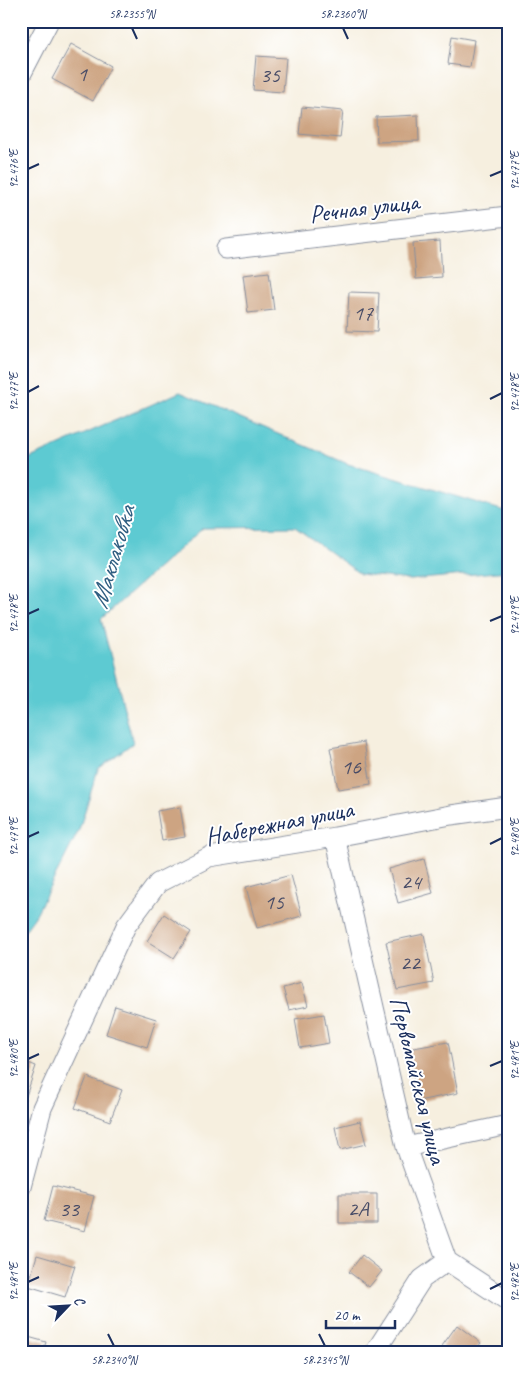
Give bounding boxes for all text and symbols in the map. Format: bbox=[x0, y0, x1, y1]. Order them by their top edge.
text: 58.2355°N bbox=[109, 6, 156, 22]
text: 58.2360°N bbox=[320, 6, 367, 22]
house number: 1 bbox=[77, 60, 88, 88]
house number: 35 bbox=[260, 61, 281, 89]
text: 92.476°E bbox=[6, 148, 22, 189]
text: 92.477°E bbox=[507, 150, 523, 191]
street label: Речная улица bbox=[308, 185, 423, 231]
house number: 17 bbox=[353, 299, 374, 327]
text: 92.477°E bbox=[6, 371, 22, 412]
text: 92.478°E bbox=[507, 372, 523, 413]
water label: Маклаковка bbox=[82, 499, 144, 612]
text: 92.478°E bbox=[6, 593, 22, 634]
text: 92.479°E bbox=[507, 595, 523, 636]
house number: 16 bbox=[341, 753, 362, 781]
street label: Набережная улица bbox=[203, 793, 358, 853]
text: 92.479°E bbox=[6, 816, 22, 857]
text: 92.480°E bbox=[507, 817, 523, 858]
house number: 24 bbox=[401, 868, 423, 896]
house number: 15 bbox=[264, 888, 285, 916]
house number: 22 bbox=[400, 949, 422, 977]
street label: Первомайская улица bbox=[382, 993, 455, 1169]
text: 92.480°E bbox=[6, 1038, 22, 1079]
text: 92.481°E bbox=[507, 1040, 523, 1081]
house number: 33 bbox=[59, 1195, 81, 1223]
house number: 2А bbox=[348, 1195, 369, 1223]
text: 92.481°E bbox=[6, 1261, 22, 1302]
text: 92.482°E bbox=[507, 1262, 523, 1303]
north arrow bbox=[42, 1280, 92, 1330]
text: С bbox=[70, 1294, 89, 1309]
scale bar bbox=[326, 1298, 395, 1330]
text: 20 m bbox=[334, 1306, 361, 1325]
text: 58.2340°N bbox=[91, 1352, 138, 1368]
text: 58.2345°N bbox=[302, 1352, 349, 1368]

